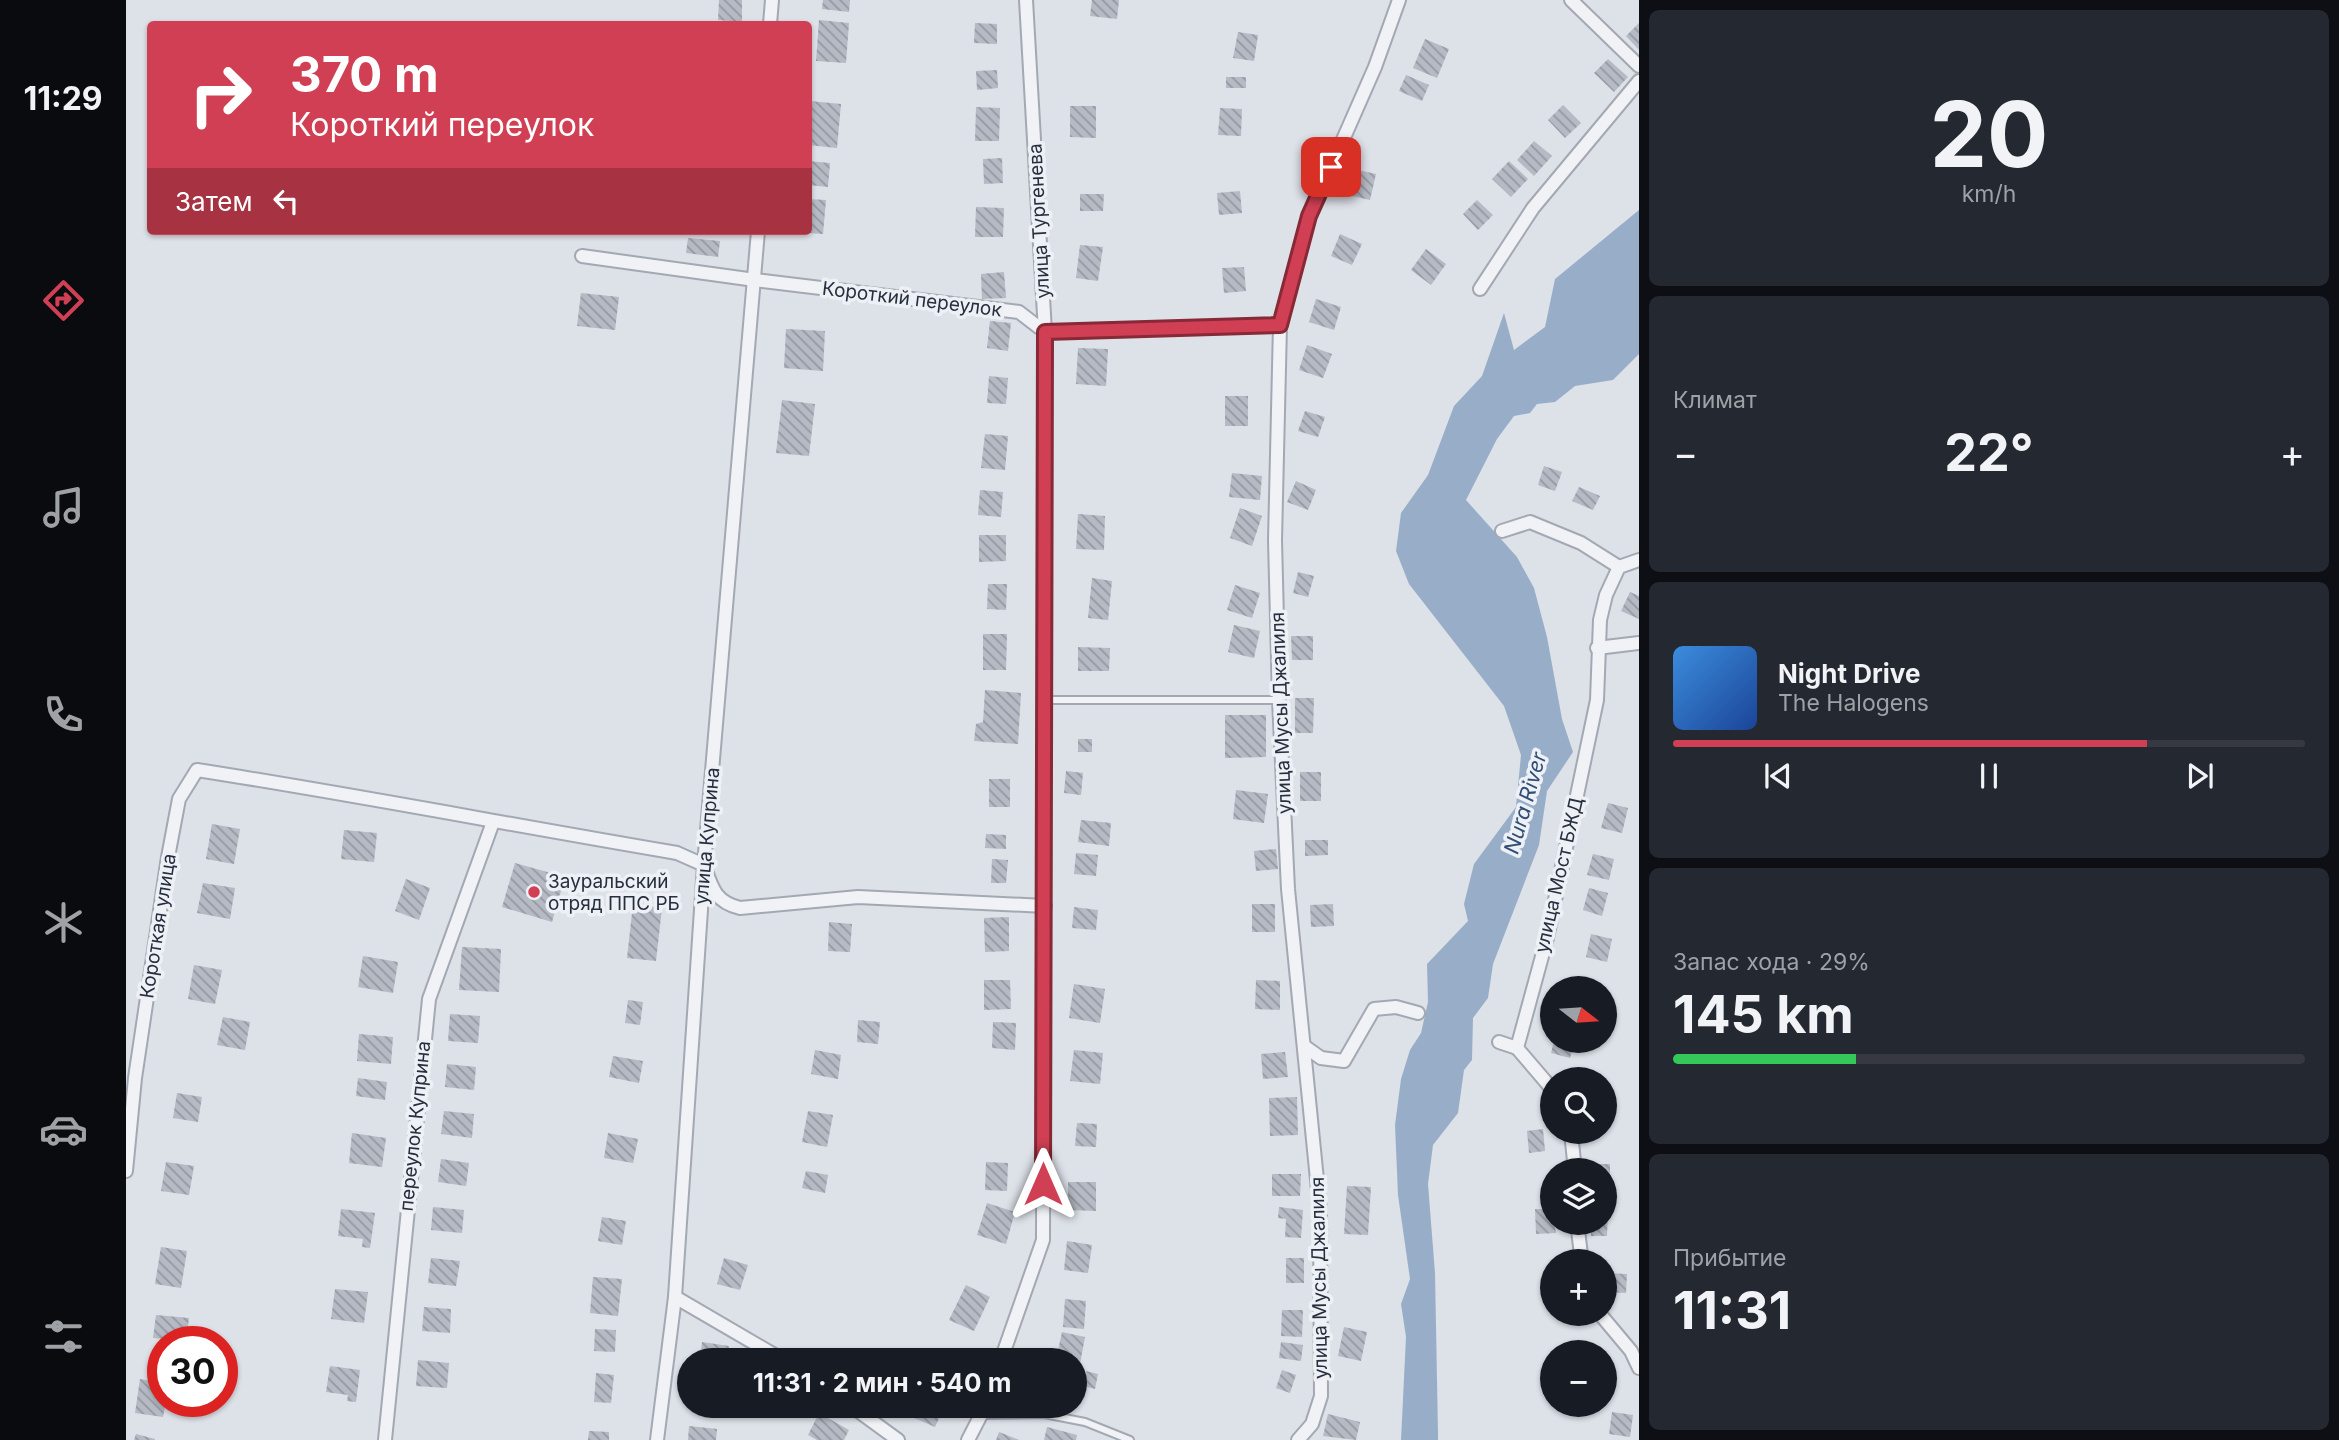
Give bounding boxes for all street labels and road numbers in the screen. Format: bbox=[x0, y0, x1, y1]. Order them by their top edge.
street label: улица Тургенева bbox=[1023, 143, 1055, 299]
street label: Короткий переулок bbox=[821, 277, 1004, 322]
street label: улица Мусы Джалиля bbox=[1266, 611, 1296, 815]
street label: улица Куприна bbox=[690, 766, 724, 906]
street label: улица Мост БЖД bbox=[1530, 795, 1588, 955]
street label: Короткая улица bbox=[135, 852, 181, 1000]
street label: переулок Куприна bbox=[395, 1040, 435, 1212]
street label: улица Мусы Джалиля bbox=[1306, 1177, 1332, 1379]

